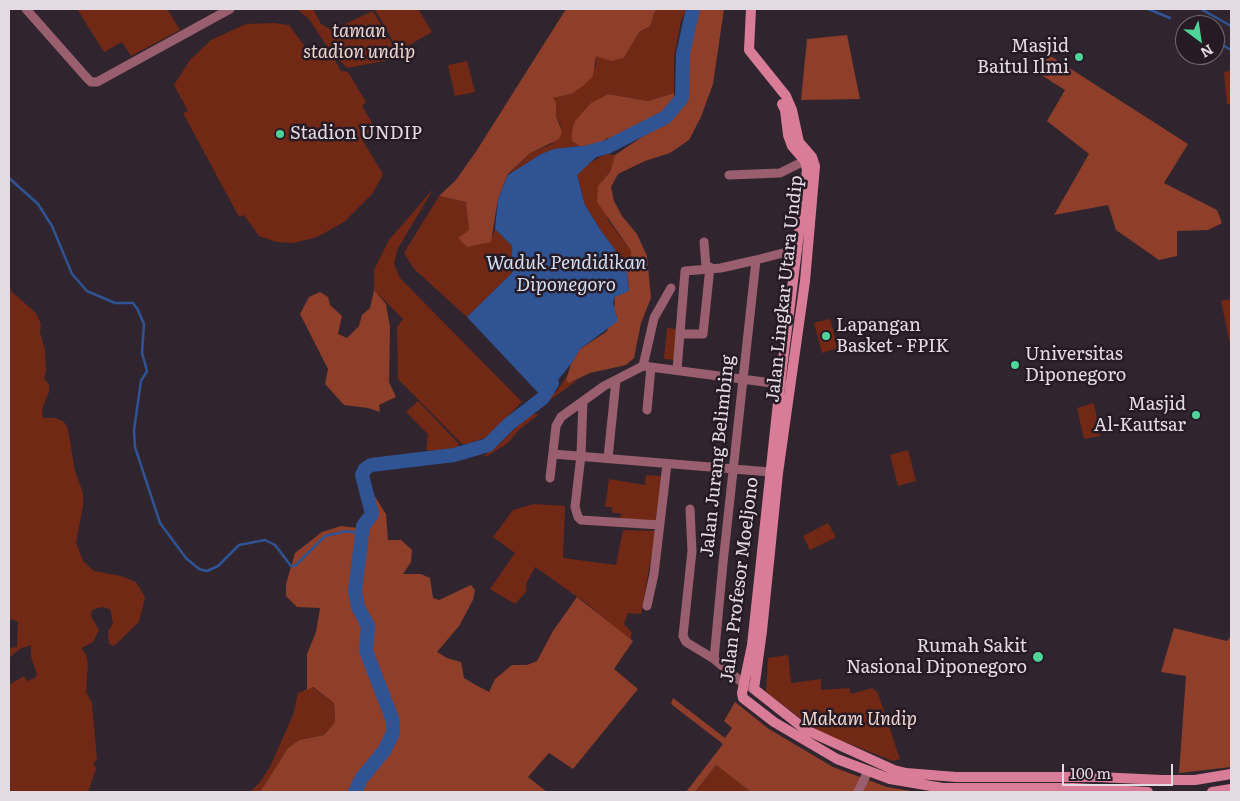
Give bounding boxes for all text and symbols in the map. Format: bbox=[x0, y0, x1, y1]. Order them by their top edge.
north arrow bbox=[1175, 15, 1225, 65]
park label: taman stadion undip bbox=[303, 21, 415, 64]
place label: Masjid Baitul Ilmi bbox=[977, 36, 1069, 78]
text: N bbox=[1197, 40, 1217, 64]
marker: Masjid Baitul Ilmi bbox=[1073, 51, 1085, 63]
place label: Stadion UNDIP bbox=[290, 123, 422, 145]
marker: Stadion UNDIP bbox=[274, 128, 286, 140]
street label: Jalan Lingkar Utara Undip bbox=[762, 174, 808, 404]
water label: Waduk Pendidikan Diponegoro bbox=[486, 252, 646, 296]
place label: Lapangan Basket - FPIK bbox=[836, 315, 949, 358]
marker: Lapangan Basket - FPIK bbox=[820, 330, 832, 342]
place label: Universitas Diponegoro bbox=[1025, 344, 1126, 386]
street label: Jalan Jurang Belimbing bbox=[697, 354, 739, 558]
marker: Universitas Diponegoro bbox=[1009, 359, 1021, 371]
place label: Masjid Al-Kautsar bbox=[1094, 394, 1186, 436]
marker: Masjid Al-Kautsar bbox=[1190, 409, 1202, 421]
street label: Jalan Profesor Moeljono bbox=[717, 476, 763, 684]
place label: Rumah Sakit Nasional Diponegoro bbox=[846, 636, 1027, 679]
marker: Rumah Sakit Nasional Diponegoro bbox=[1031, 650, 1045, 664]
park label: Makam Undip bbox=[801, 709, 917, 731]
scale bar bbox=[1065, 754, 1176, 786]
text: 100 m bbox=[1070, 761, 1111, 784]

